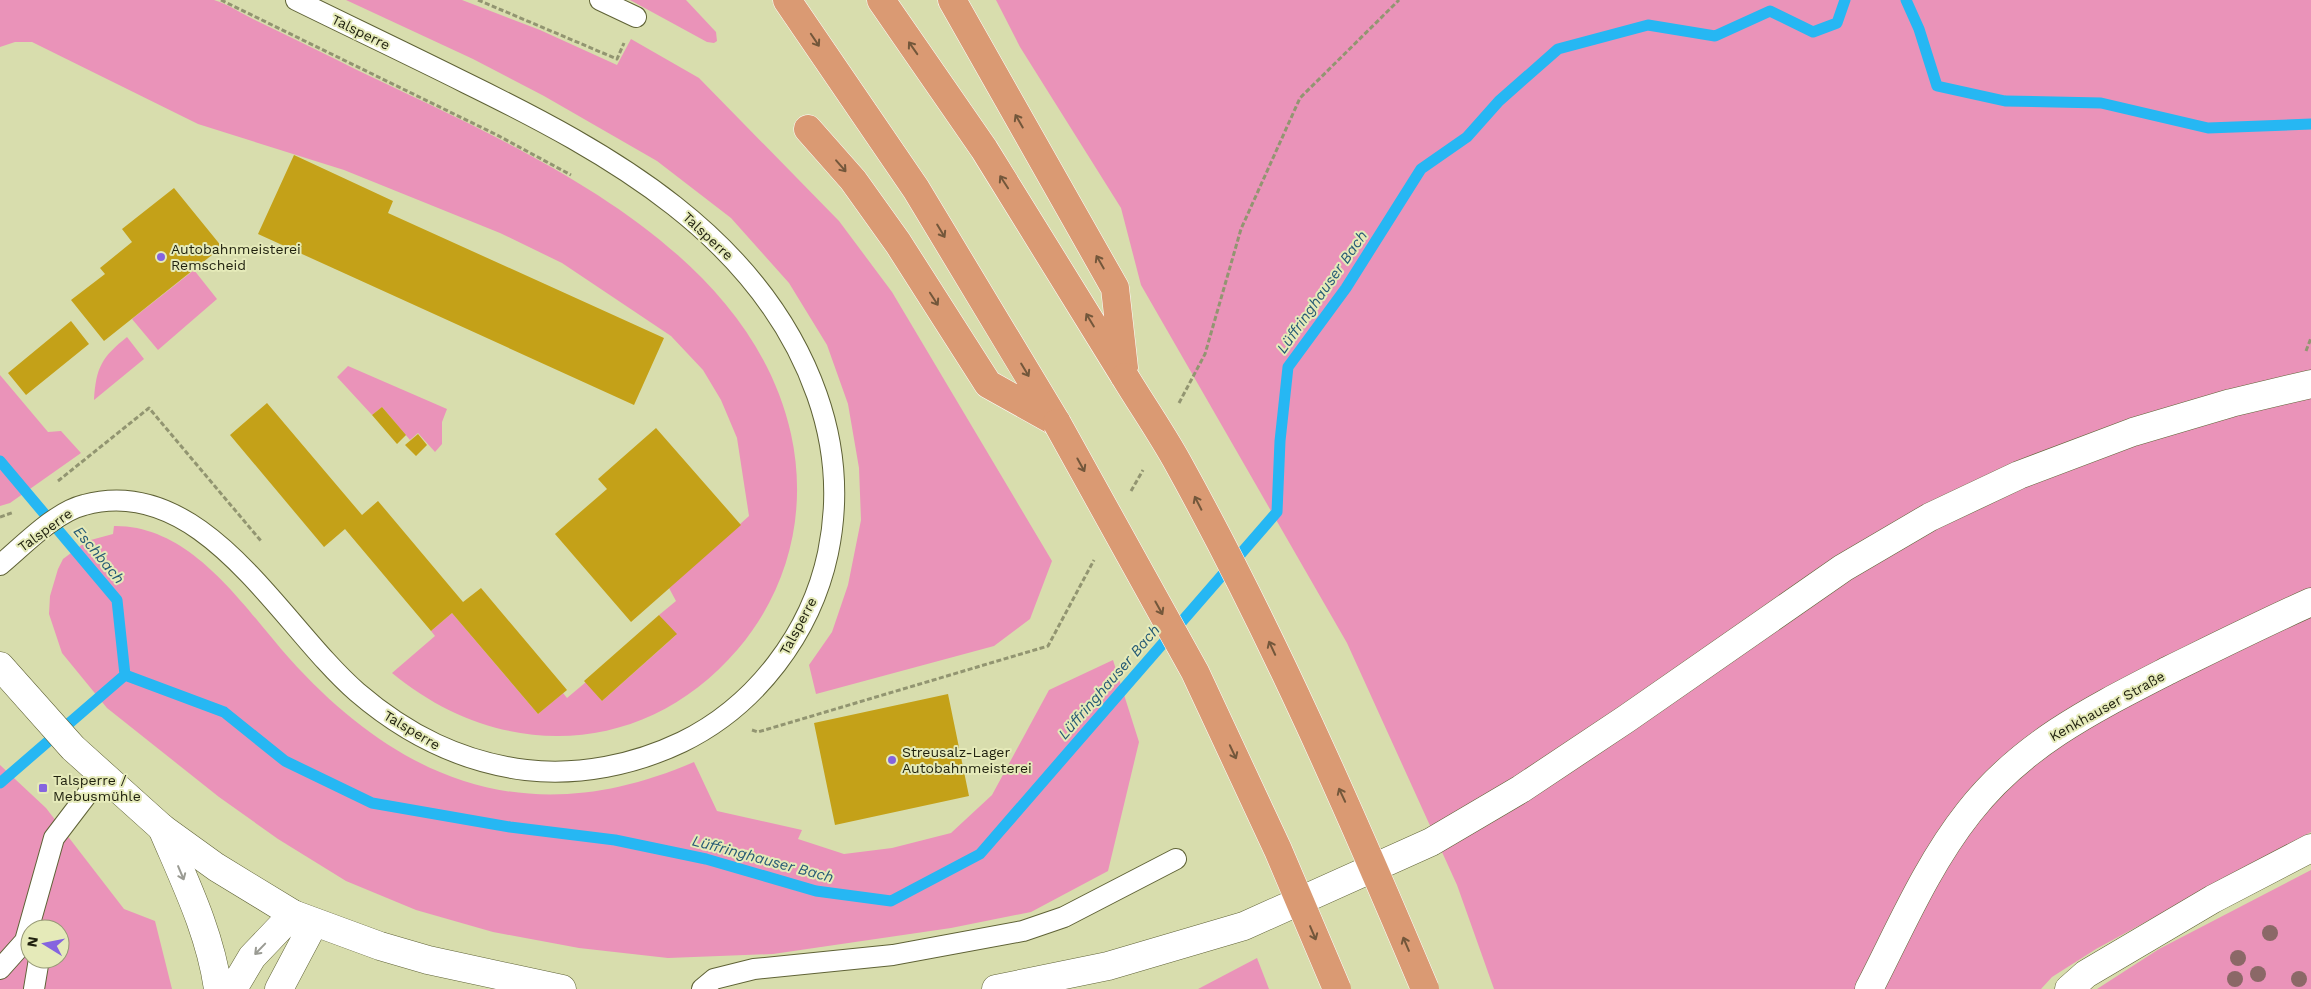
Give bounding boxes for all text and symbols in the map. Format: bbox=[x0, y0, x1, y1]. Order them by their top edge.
street label: Talsperre bbox=[329, 11, 393, 53]
one-way arrow bbox=[810, 33, 820, 47]
one-way arrow bbox=[908, 41, 918, 55]
one-way arrow bbox=[1014, 115, 1024, 129]
one-way arrow bbox=[835, 159, 846, 172]
one-way arrow bbox=[999, 175, 1010, 189]
street label: Talsperre bbox=[680, 209, 736, 263]
one-way arrow bbox=[937, 223, 947, 237]
water label: Lüffringhauser Bach bbox=[1273, 227, 1371, 357]
place label: Autobahnmeisterei Remscheid bbox=[171, 241, 301, 273]
marker: Autobahnmeisterei Remscheid bbox=[155, 251, 167, 263]
one-way arrow bbox=[1095, 256, 1105, 270]
one-way arrow bbox=[929, 292, 939, 306]
one-way arrow bbox=[1085, 313, 1095, 327]
one-way arrow bbox=[1021, 362, 1031, 376]
one-way arrow bbox=[1076, 458, 1086, 473]
one-way arrow bbox=[1193, 496, 1203, 511]
street label: Talsperre bbox=[15, 505, 75, 555]
water label: Eschbach bbox=[70, 523, 128, 587]
street label: Talsperre bbox=[776, 595, 820, 657]
one-way arrow bbox=[1155, 600, 1165, 614]
water label: Lüffringhauser Bach bbox=[1054, 621, 1164, 743]
one-way arrow bbox=[1267, 641, 1277, 656]
street label: Kenkhauser Straße bbox=[2047, 668, 2167, 744]
street label: Talsperre bbox=[381, 707, 443, 753]
place label: Streusalz-Lager Autobahnmeisterei bbox=[902, 744, 1032, 776]
one-way arrow bbox=[1228, 745, 1238, 760]
marker: Streusalz-Lager Autobahnmeisterei bbox=[886, 754, 898, 766]
place label: Talsperre / Mebusmühle bbox=[53, 772, 141, 804]
marker: Talsperre / Mebusmühle bbox=[37, 782, 49, 794]
one-way arrow bbox=[1337, 788, 1346, 803]
water label: Lüffringhauser Bach bbox=[690, 831, 836, 887]
one-way arrow bbox=[177, 865, 187, 880]
north arrow bbox=[20, 919, 70, 969]
one-way arrow bbox=[1309, 925, 1319, 940]
text: N bbox=[23, 935, 41, 948]
one-way arrow bbox=[1401, 937, 1411, 952]
one-way arrow bbox=[254, 943, 266, 956]

